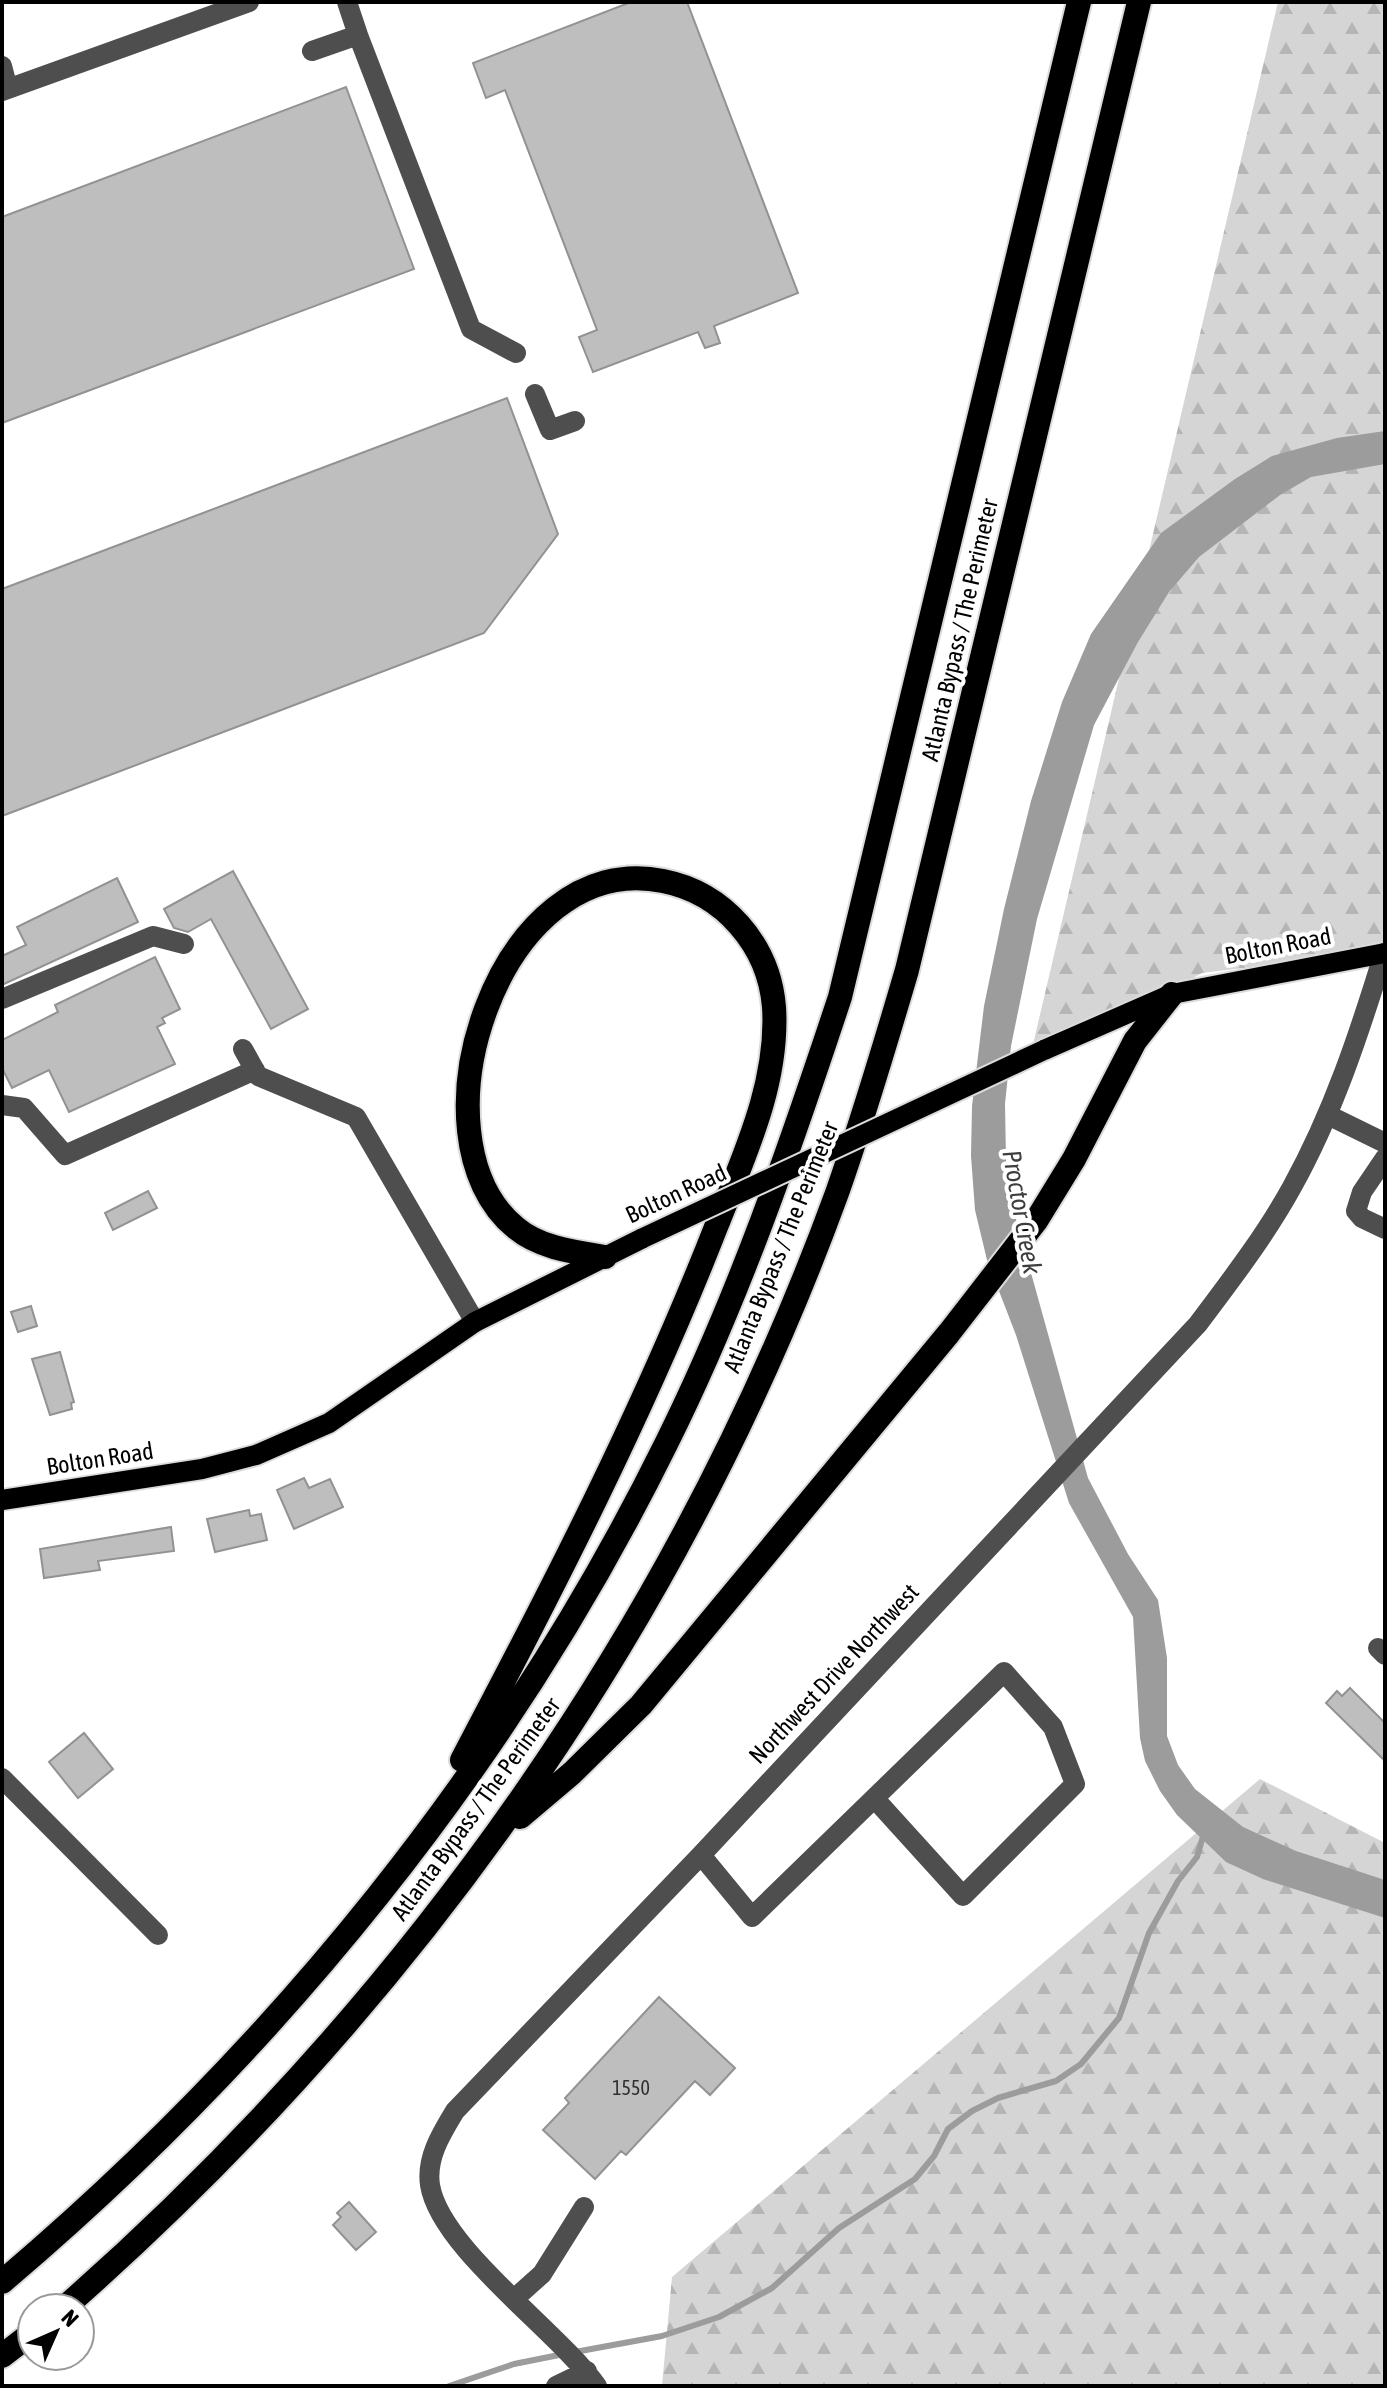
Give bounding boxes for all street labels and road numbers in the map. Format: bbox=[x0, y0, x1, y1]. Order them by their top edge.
street label: Atlanta Bypass / The Perimeter bbox=[916, 495, 1003, 764]
street label: Bolton Road bbox=[1222, 922, 1333, 969]
street label: Atlanta Bypass / The Perimeter bbox=[718, 1117, 844, 1376]
street label: Bolton Road bbox=[621, 1159, 730, 1229]
street label: Bolton Road bbox=[45, 1437, 155, 1480]
street label: Northwest Drive Northwest bbox=[743, 1578, 924, 1769]
street label: Atlanta Bypass / The Perimeter bbox=[386, 1691, 566, 1925]

